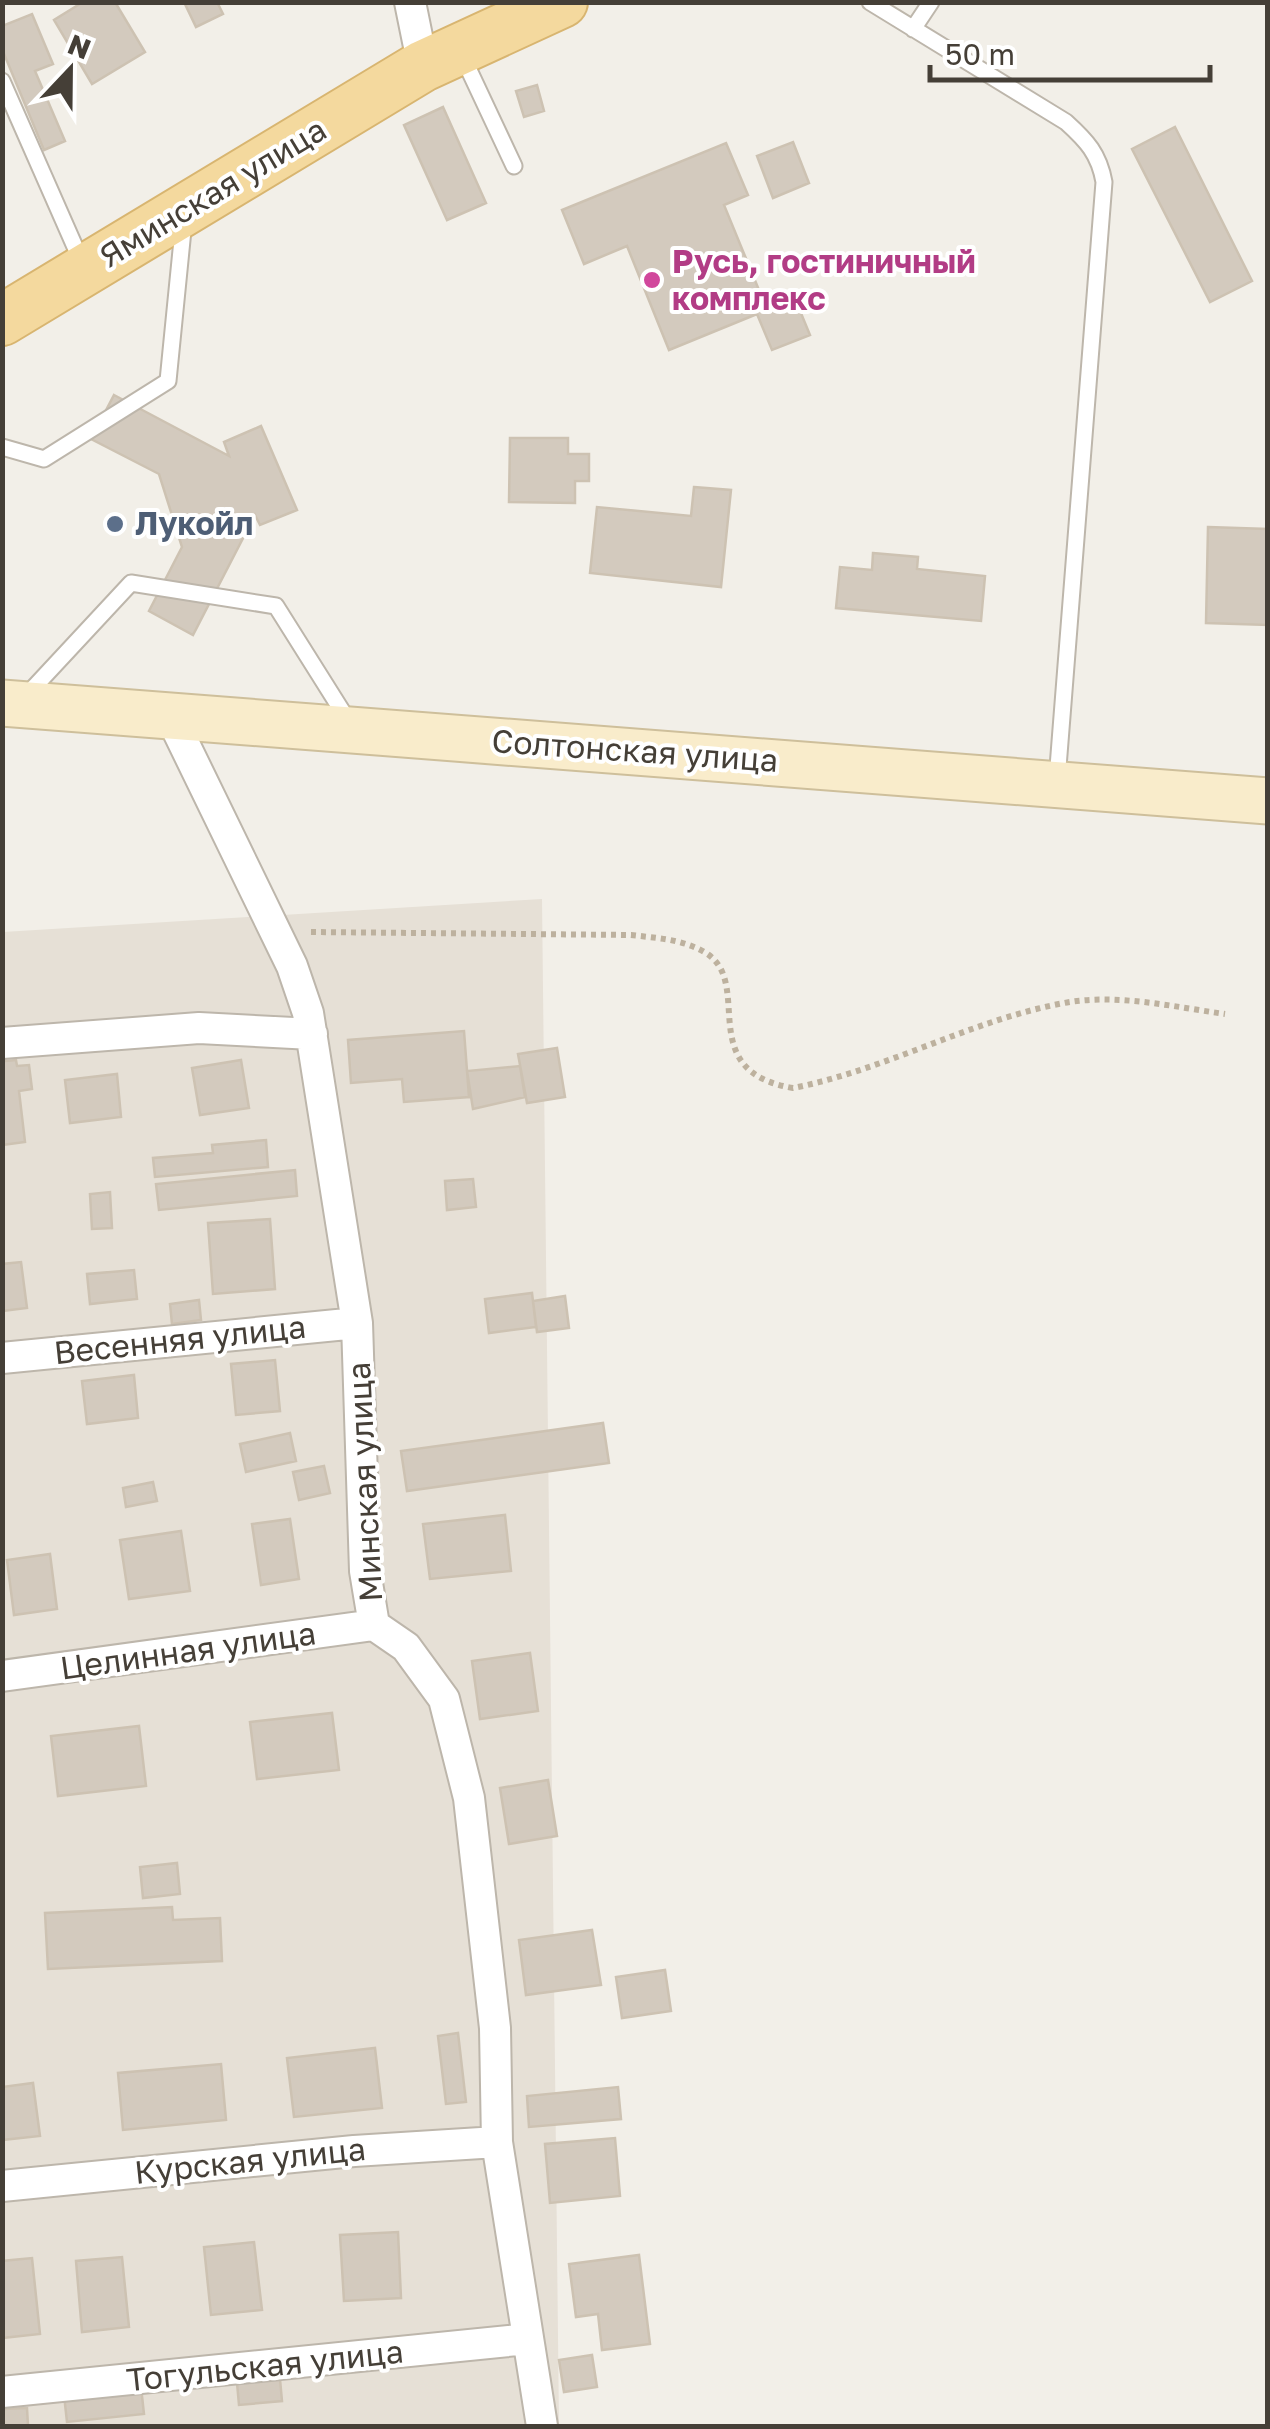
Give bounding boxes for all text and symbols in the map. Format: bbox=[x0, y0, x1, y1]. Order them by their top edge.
north arrow bbox=[20, 20, 120, 120]
scale bar bbox=[930, 20, 1210, 82]
text: N bbox=[64, 27, 96, 66]
text: 50 m bbox=[945, 36, 1015, 72]
street label: Яминская улица bbox=[92, 110, 333, 275]
place label: Русь, гостиничный комплекс bbox=[672, 242, 976, 317]
marker: Русь, гостиничный комплекс bbox=[641, 269, 663, 291]
place label: Лукойл bbox=[135, 504, 253, 542]
marker: Лукойл bbox=[104, 513, 126, 535]
street label: Солтонская улица bbox=[491, 721, 780, 779]
street label: Весенняя улица bbox=[52, 1307, 308, 1371]
street label: Минская улица bbox=[339, 1361, 389, 1603]
street label: Целинная улица bbox=[58, 1613, 318, 1687]
street label: Курская улица bbox=[132, 2129, 367, 2191]
street label: Тогульская улица bbox=[125, 2332, 405, 2398]

